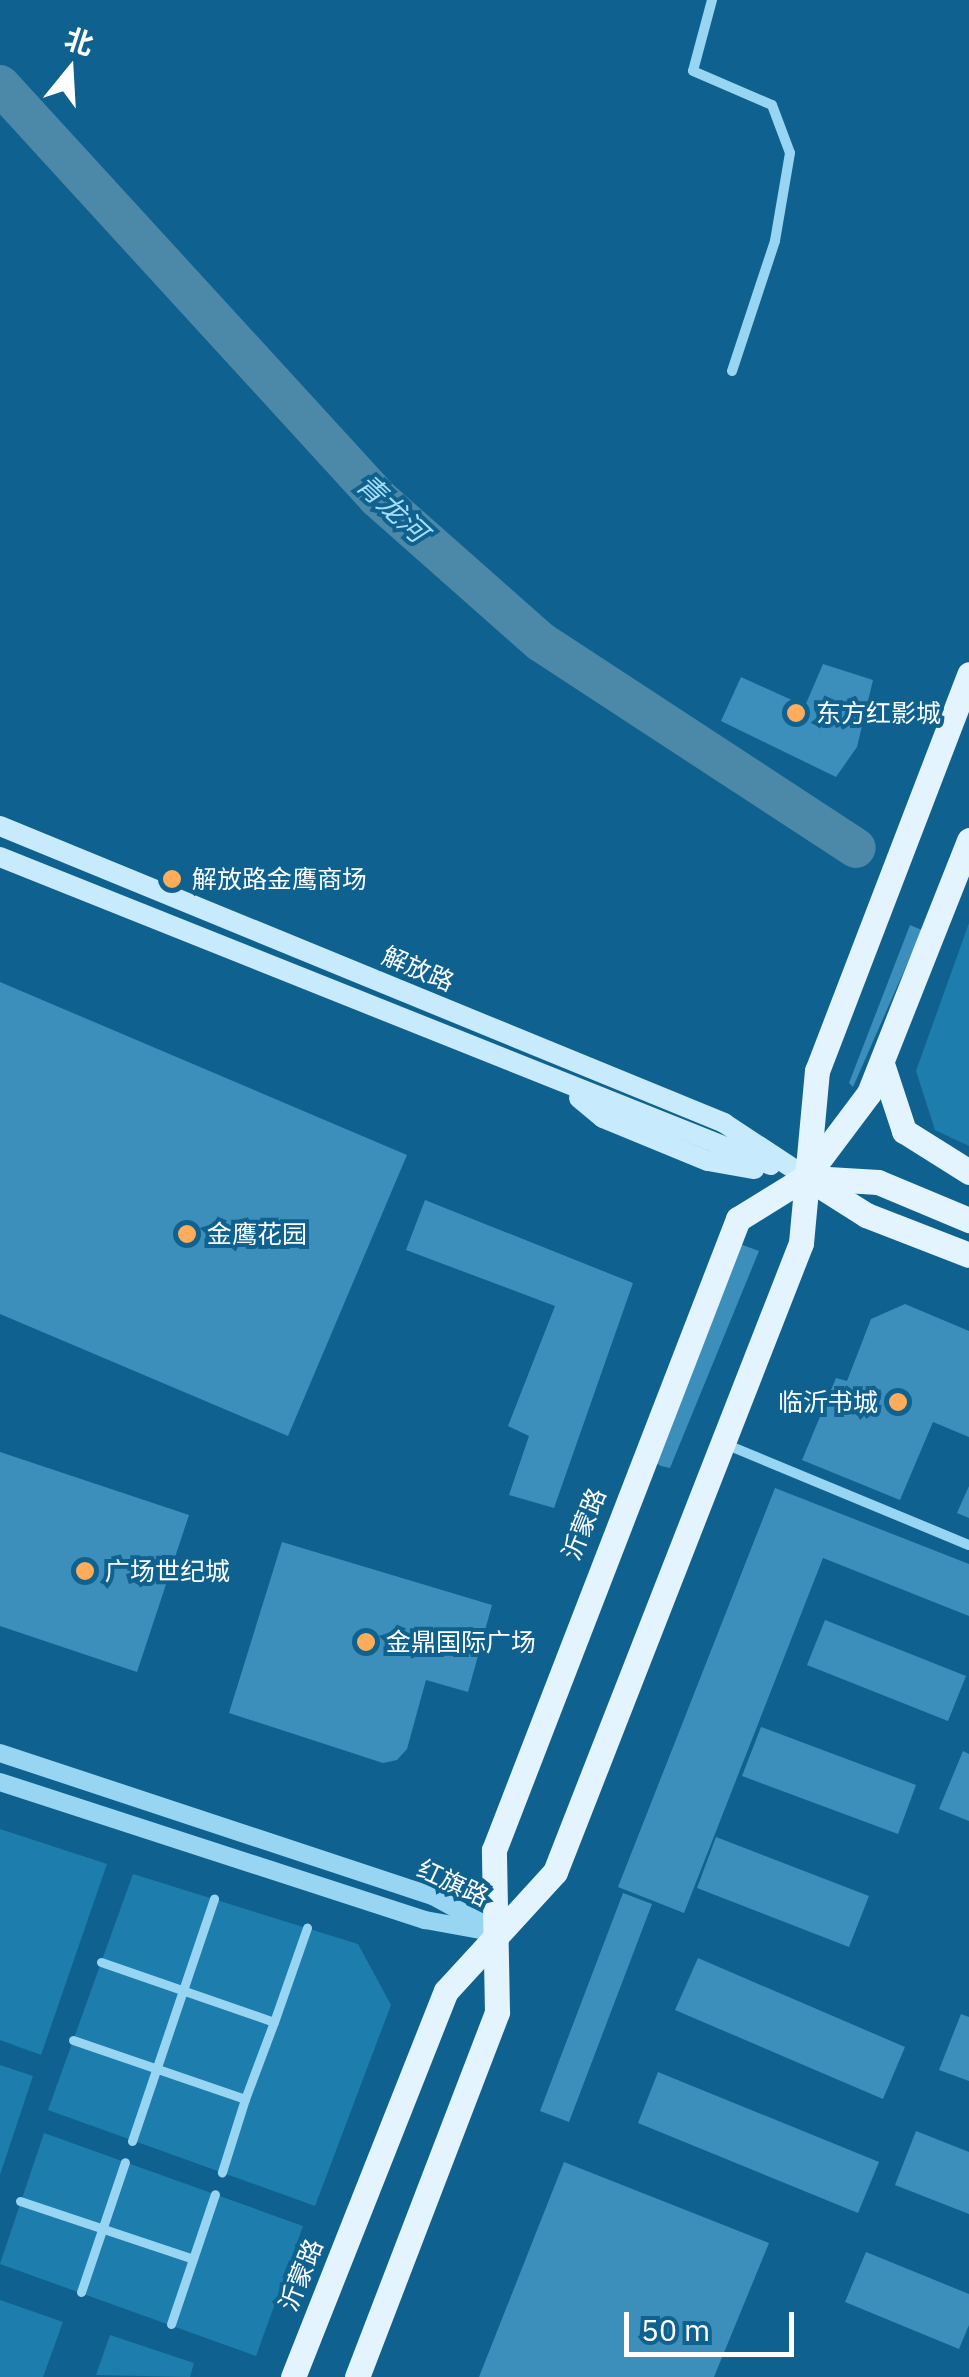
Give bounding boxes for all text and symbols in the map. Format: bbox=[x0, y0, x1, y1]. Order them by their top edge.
text: 北 bbox=[60, 19, 98, 63]
north arrow bbox=[20, 20, 120, 120]
water label: 青龙河 bbox=[350, 467, 434, 549]
place label: 东方红影城 bbox=[816, 698, 941, 728]
marker: 东方红影城 bbox=[785, 702, 807, 724]
place label: 解放路金鹰商场 bbox=[192, 864, 367, 894]
marker: 解放路金鹰商场 bbox=[161, 868, 183, 890]
street label: 解放路 bbox=[378, 941, 458, 997]
place label: 金鹰花园 bbox=[207, 1219, 307, 1249]
marker: 金鹰花园 bbox=[176, 1223, 198, 1245]
place label: 临沂书城 bbox=[778, 1387, 878, 1417]
marker: 临沂书城 bbox=[887, 1391, 909, 1413]
street label: 沂蒙路 bbox=[556, 1484, 612, 1564]
place label: 广场世纪城 bbox=[105, 1556, 230, 1586]
marker: 广场世纪城 bbox=[74, 1560, 96, 1582]
place label: 金鼎国际广场 bbox=[386, 1627, 536, 1657]
marker: 金鼎国际广场 bbox=[355, 1631, 377, 1653]
street label: 红旗路 bbox=[413, 1854, 493, 1912]
street label: 沂蒙路 bbox=[273, 2235, 329, 2315]
scale bar bbox=[629, 2292, 799, 2354]
text: 50 m bbox=[641, 2310, 710, 2349]

